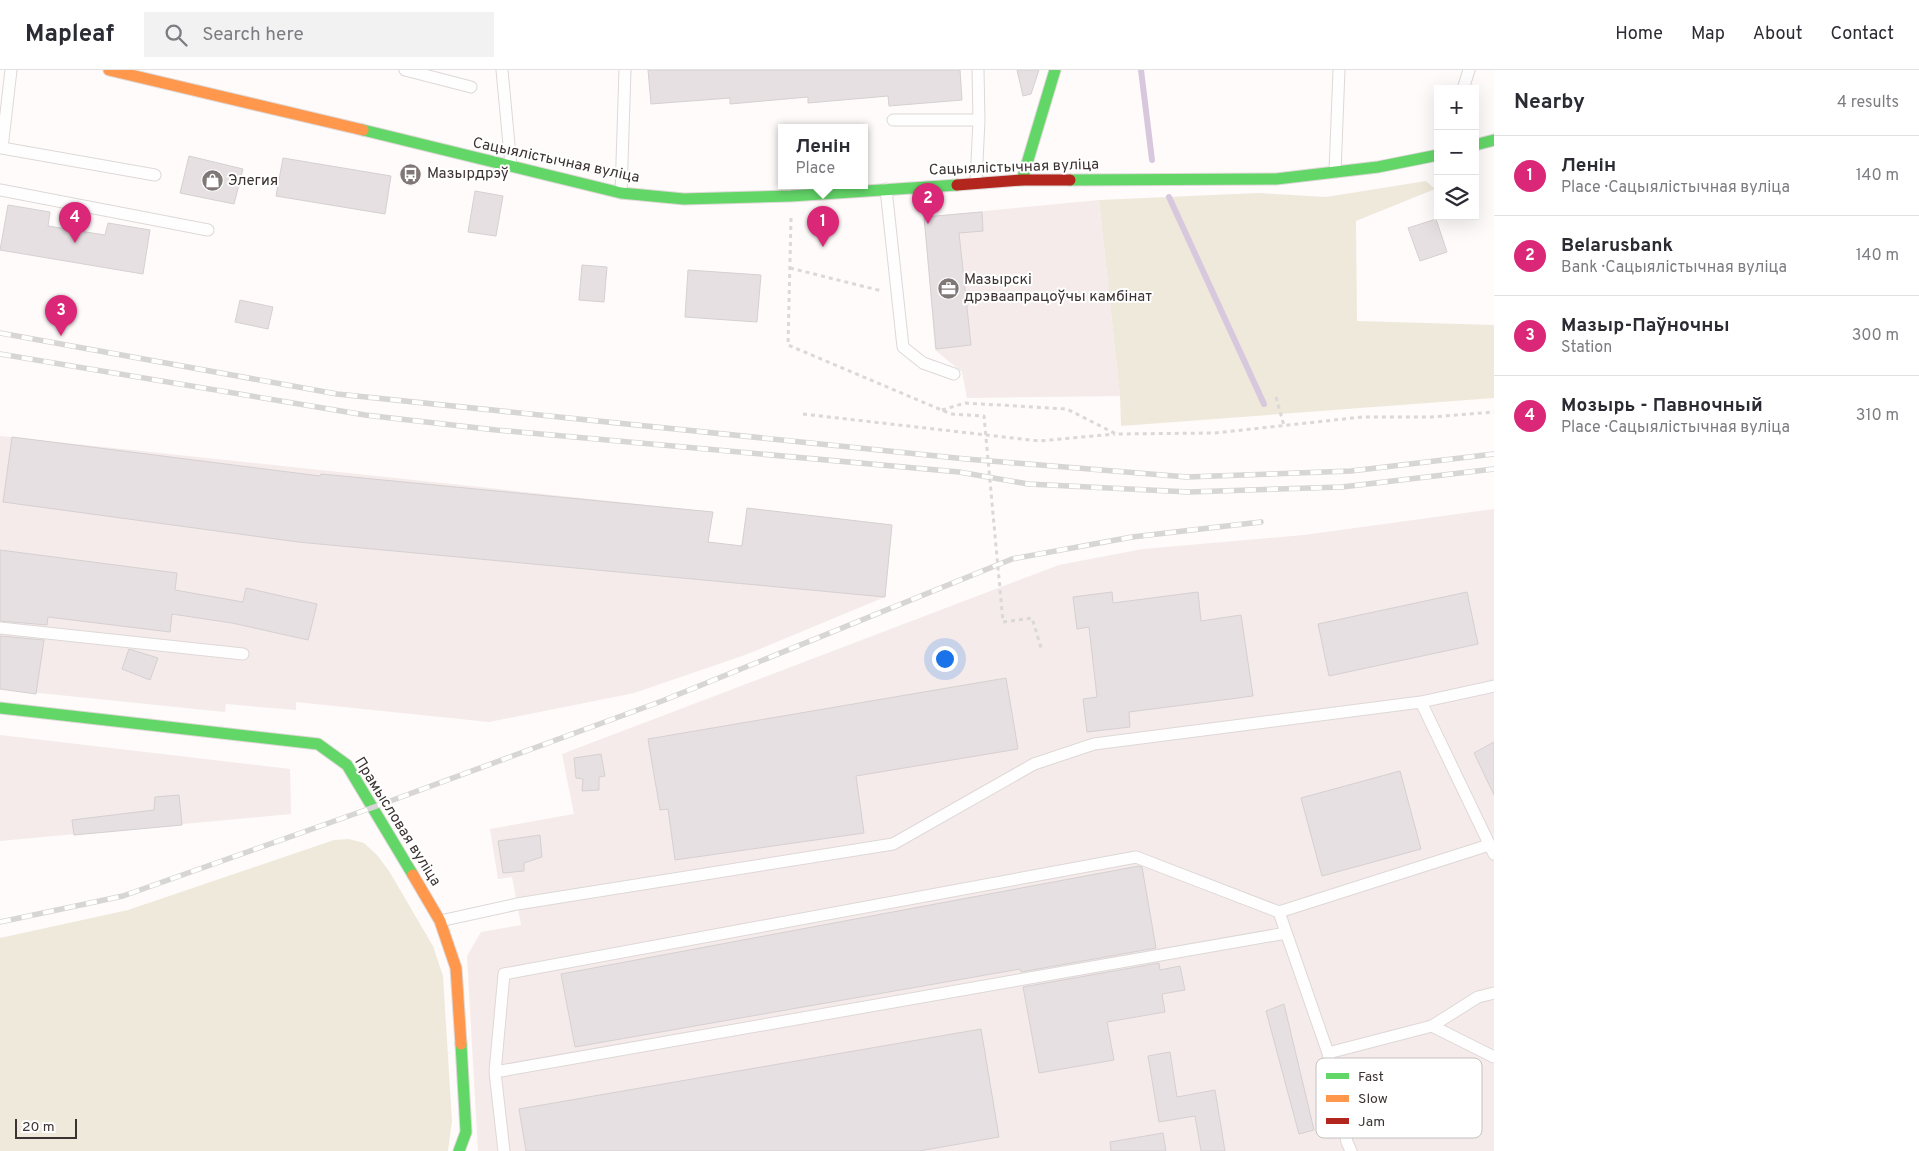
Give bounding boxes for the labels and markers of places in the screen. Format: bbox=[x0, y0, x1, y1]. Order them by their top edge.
bus stop icon: Мазырдрэў bbox=[399, 162, 423, 186]
place label: Мазырдрэў bbox=[427, 165, 509, 184]
shop icon: Элегия bbox=[200, 169, 224, 193]
place label: Элегия bbox=[228, 172, 278, 191]
pin: 2 bbox=[912, 183, 944, 224]
pin: 4 bbox=[59, 202, 91, 243]
pin: 1 bbox=[807, 206, 839, 247]
place label: Мазырскі дрэваапрацоўчы камбінат bbox=[964, 271, 1152, 307]
office icon: Мазырскі дрэваапрацоўчы камбінат bbox=[936, 277, 960, 301]
pin: 3 bbox=[45, 295, 77, 336]

